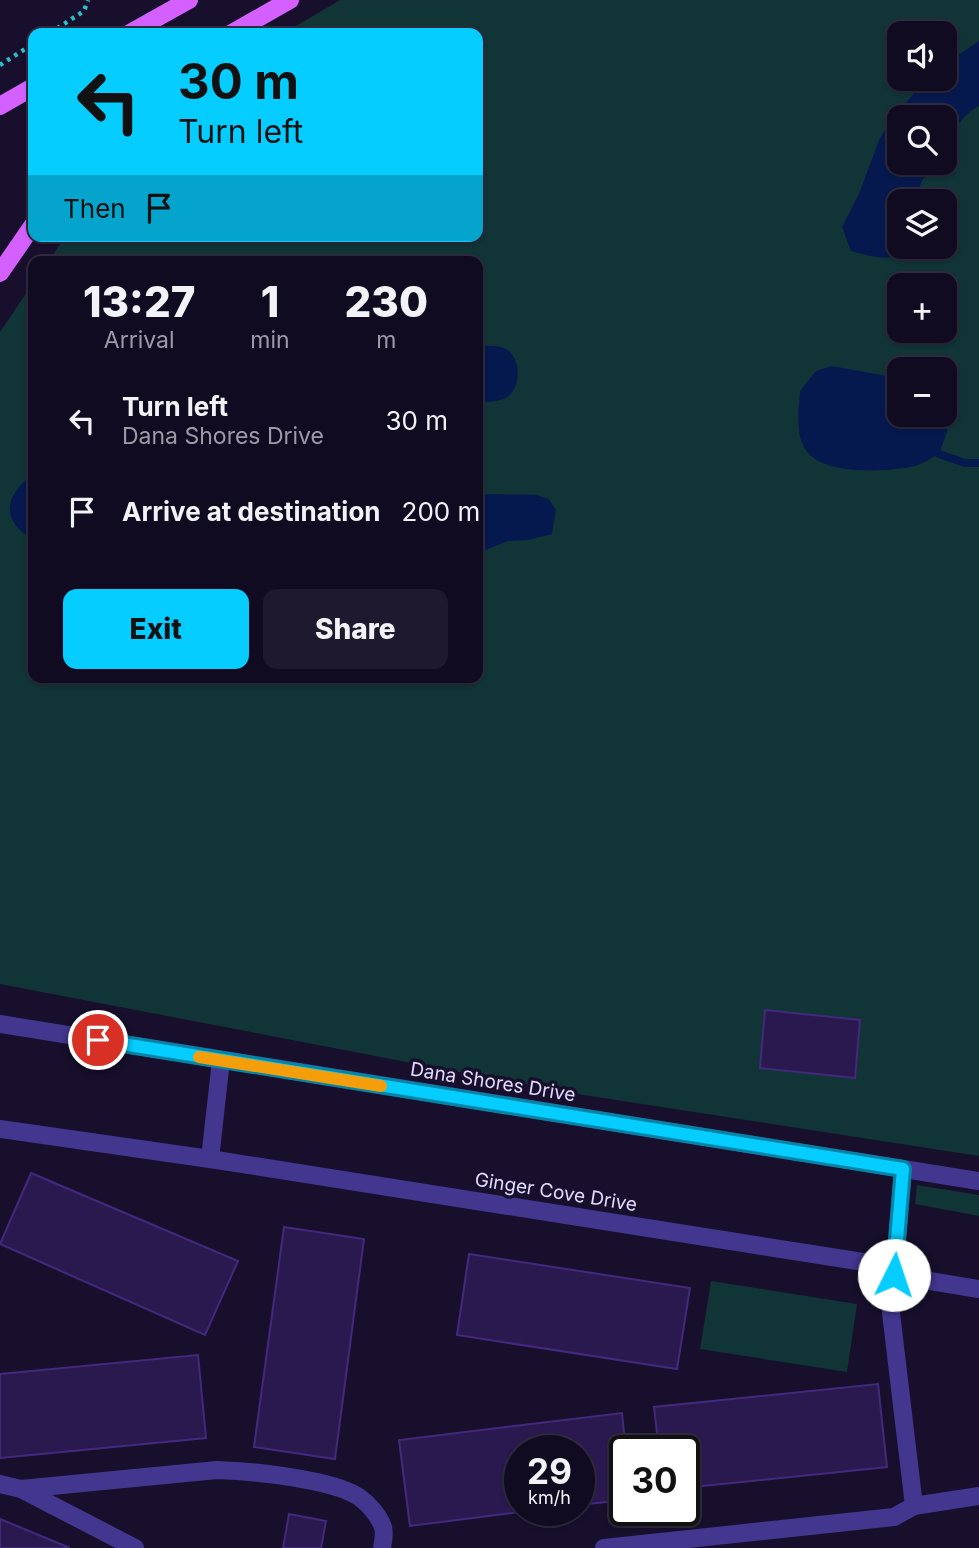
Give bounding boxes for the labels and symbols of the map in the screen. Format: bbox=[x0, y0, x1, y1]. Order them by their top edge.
pin bbox=[68, 1010, 128, 1070]
street label: Dana Shores Drive bbox=[409, 1058, 577, 1106]
street label: Ginger Cove Drive bbox=[473, 1168, 639, 1216]
position arrow bbox=[857, 1238, 931, 1312]
speed limit sign: 30 bbox=[609, 1435, 700, 1526]

